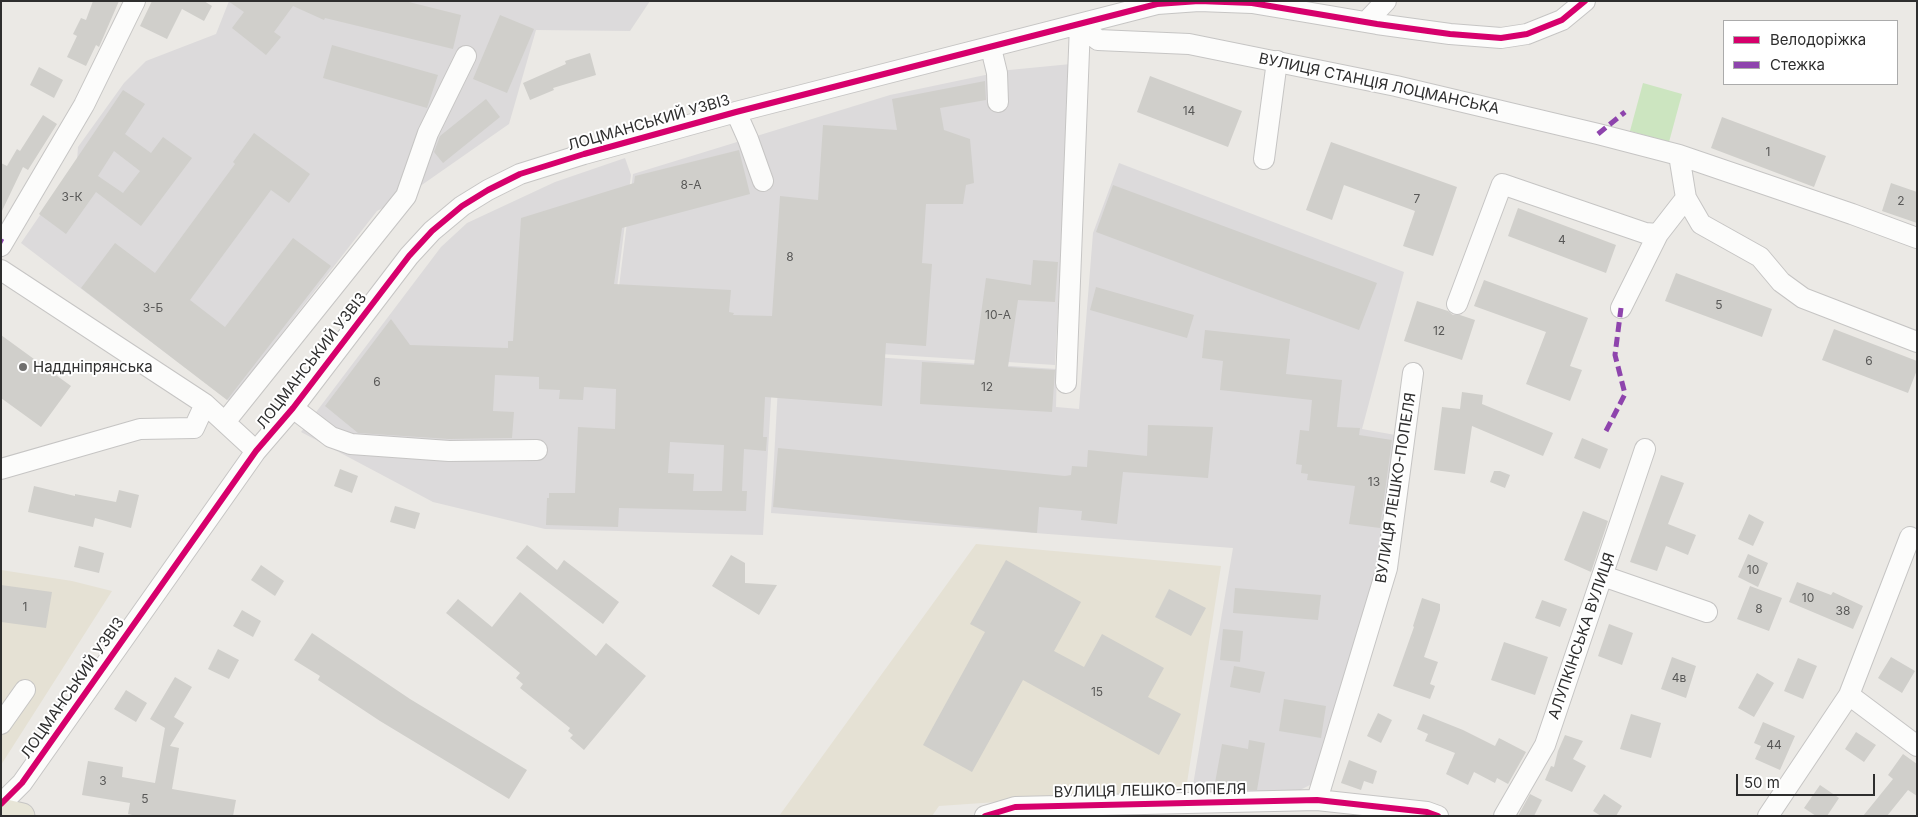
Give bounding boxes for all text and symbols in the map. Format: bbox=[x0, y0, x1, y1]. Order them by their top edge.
legend bbox=[1723, 20, 1898, 85]
text: Велодоріжка bbox=[1770, 30, 1866, 49]
street label: ВУЛИЦЯ СТАНЦІЯ ЛОЦМАНСЬКА bbox=[1257, 50, 1501, 118]
text: Стежка bbox=[1770, 55, 1825, 74]
street label: ЛОЦМАНСЬКИЙ УЗВІЗ bbox=[566, 91, 732, 155]
house number: 14 bbox=[1183, 104, 1195, 118]
house number: 1 bbox=[1766, 145, 1770, 159]
house number: 8-А bbox=[681, 178, 701, 192]
house number: 3-К bbox=[62, 190, 82, 204]
house number: 7 bbox=[1414, 192, 1420, 206]
house number: 2 bbox=[1897, 194, 1905, 208]
house number: 4 bbox=[1558, 233, 1566, 247]
house number: 8 bbox=[786, 250, 794, 264]
street label: ЛОЦМАНСЬКИЙ УЗВІЗ bbox=[253, 289, 371, 433]
house number: 5 bbox=[1715, 298, 1723, 312]
house number: 3-Б bbox=[143, 301, 163, 315]
house number: 10-А bbox=[985, 308, 1011, 322]
house number: 12 bbox=[1433, 324, 1445, 338]
house number: 6 bbox=[1865, 354, 1873, 368]
place label: Наддніпрянська bbox=[33, 358, 153, 376]
marker: Наддніпрянська bbox=[17, 361, 29, 373]
house number: 6 bbox=[373, 375, 381, 389]
house number: 12 bbox=[981, 380, 993, 394]
street label: ВУЛИЦЯ ЛЕШКО-ПОПЕЛЯ bbox=[1372, 391, 1420, 585]
house number: 13 bbox=[1368, 475, 1380, 489]
street label: АЛУПКІНСЬКА ВУЛИЦЯ bbox=[1545, 550, 1619, 722]
house number: 10 bbox=[1747, 563, 1759, 577]
house number: 10 bbox=[1802, 591, 1814, 605]
house number: 1 bbox=[23, 600, 27, 614]
house number: 8 bbox=[1755, 602, 1763, 616]
house number: 38 bbox=[1836, 604, 1850, 618]
street label: ЛОЦМАНСЬКИЙ УЗВІЗ bbox=[17, 614, 129, 762]
house number: 4в bbox=[1672, 671, 1686, 685]
house number: 15 bbox=[1091, 685, 1103, 699]
house number: 44 bbox=[1766, 738, 1782, 752]
scale bar bbox=[1738, 764, 1877, 796]
text: 50 m bbox=[1744, 773, 1780, 792]
house number: 3 bbox=[99, 774, 107, 788]
street label: ВУЛИЦЯ ЛЕШКО-ПОПЕЛЯ bbox=[1054, 780, 1246, 802]
house number: 5 bbox=[141, 792, 149, 806]

